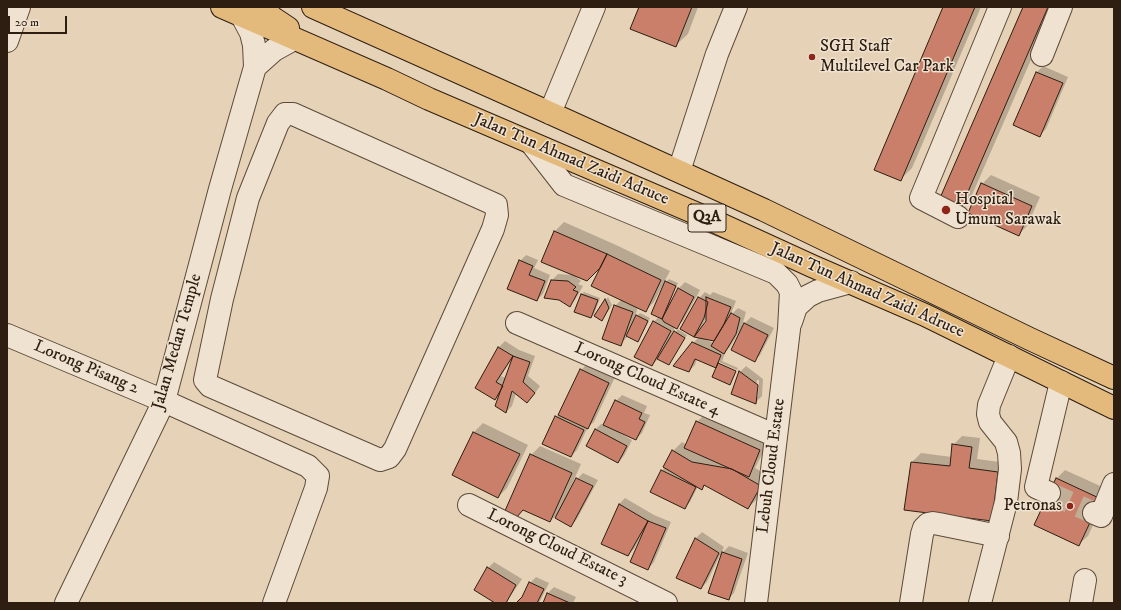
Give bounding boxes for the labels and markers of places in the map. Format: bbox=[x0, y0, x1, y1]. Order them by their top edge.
place label: SGH Staff Multilevel Car Park bbox=[820, 37, 954, 77]
marker: SGH Staff Multilevel Car Park bbox=[807, 52, 817, 62]
place label: Hospital Umum Sarawak bbox=[955, 190, 1061, 230]
marker: Hospital Umum Sarawak bbox=[940, 204, 952, 216]
place label: Petronas bbox=[1004, 496, 1062, 516]
marker: Petronas bbox=[1065, 501, 1075, 511]

